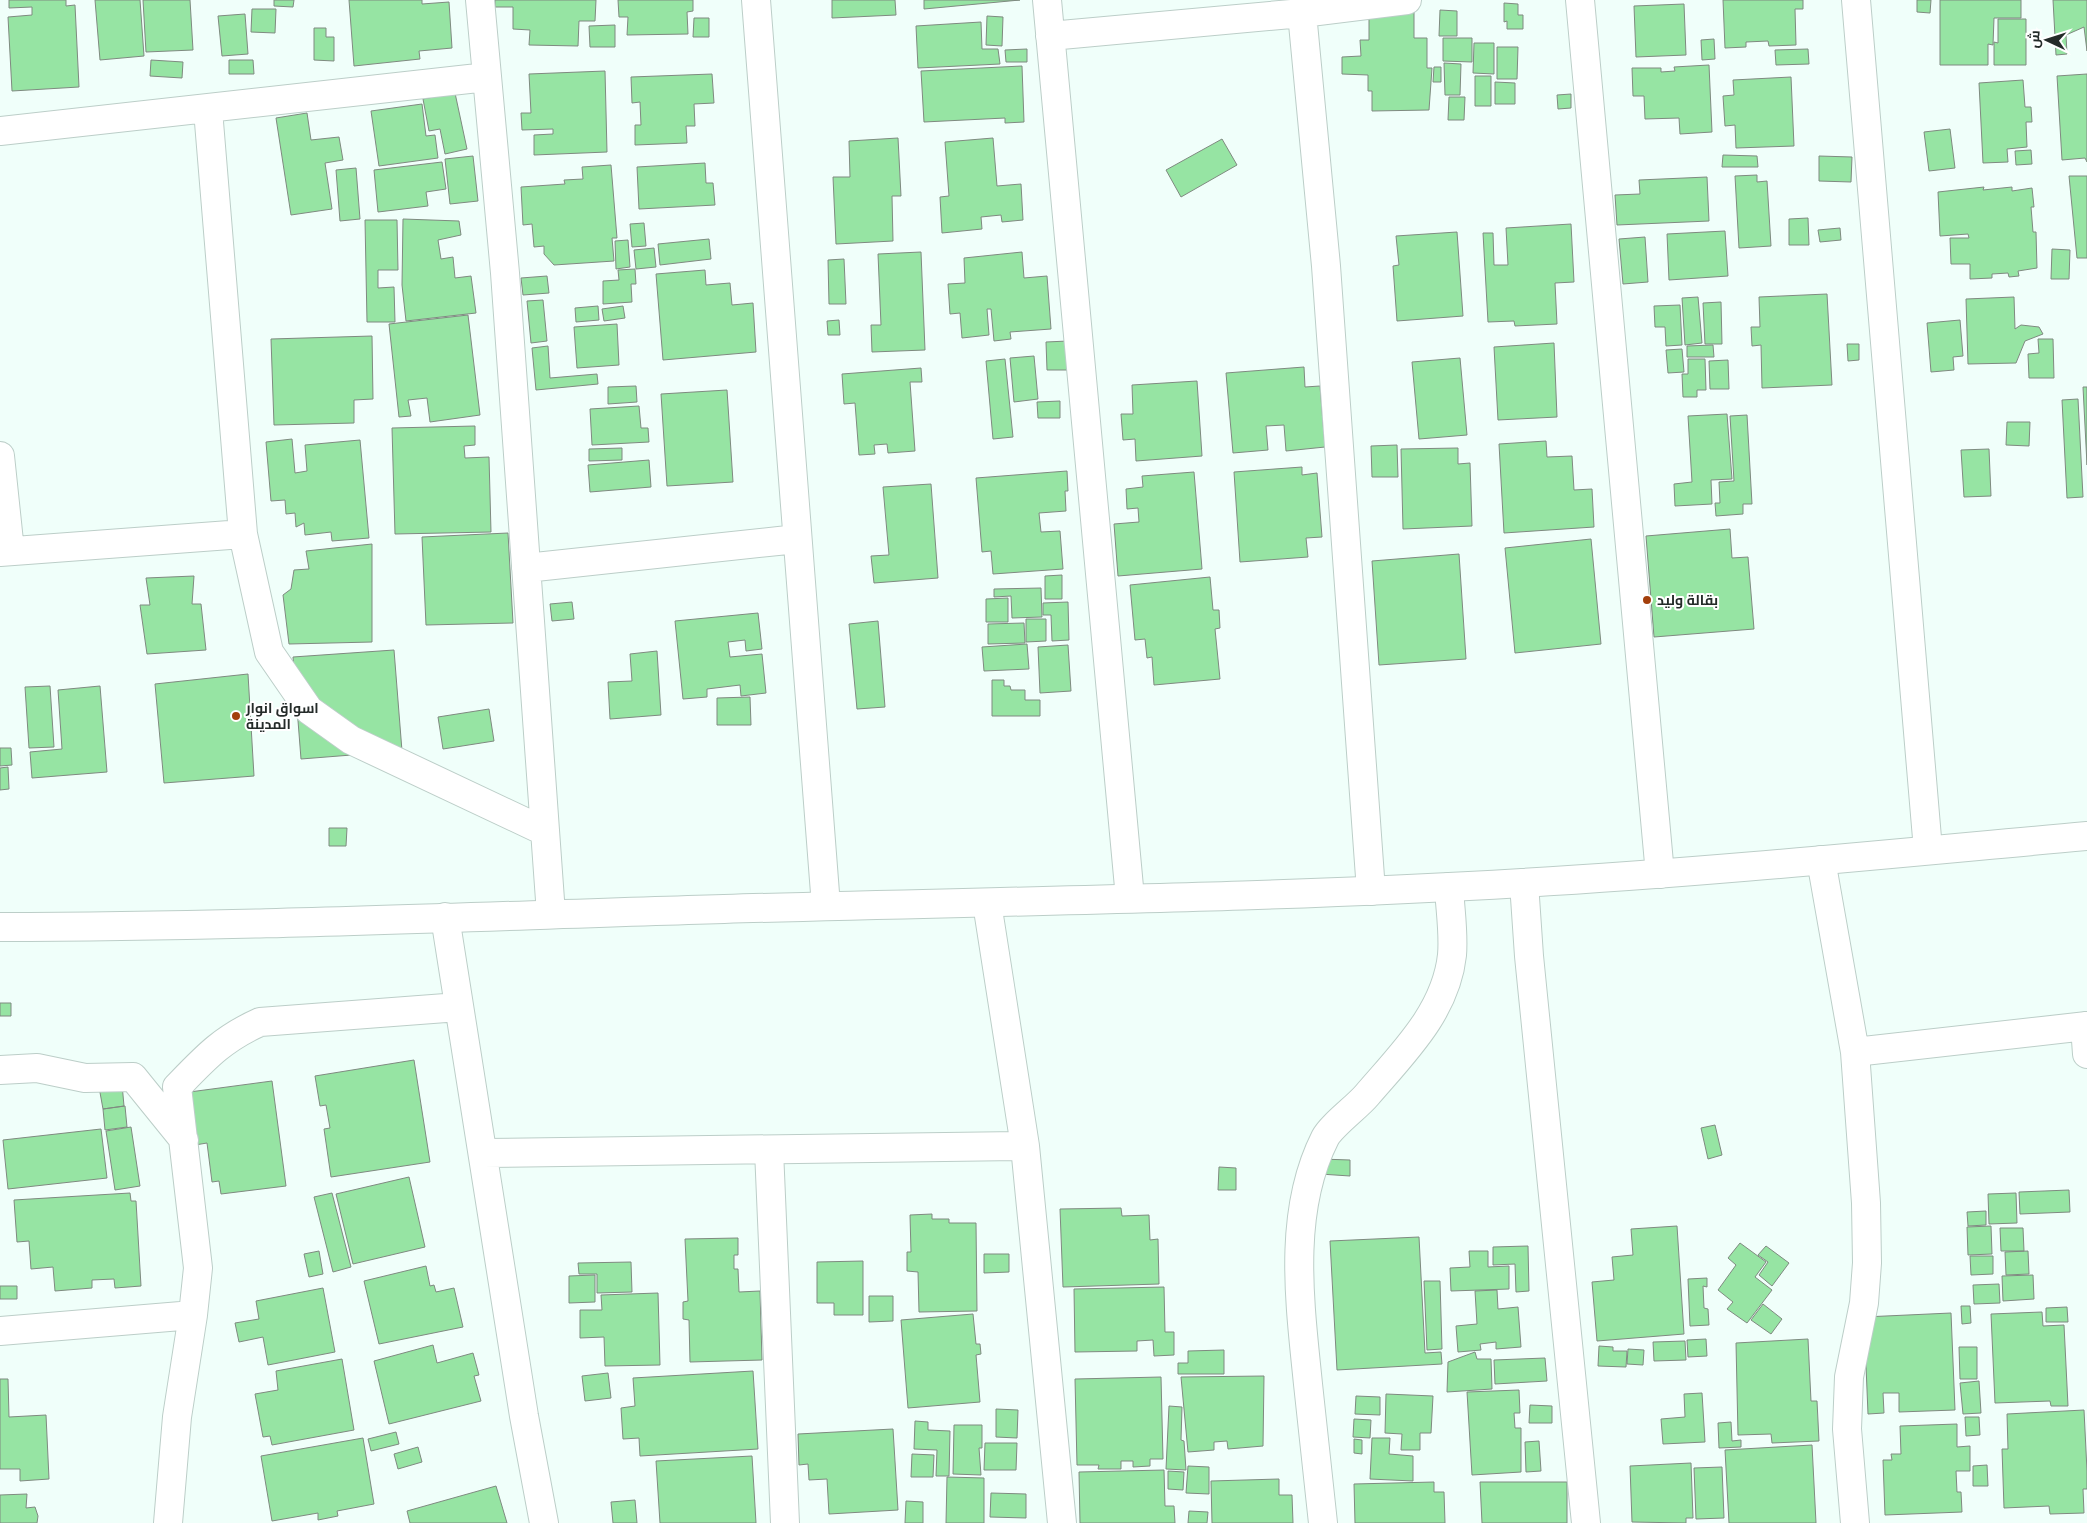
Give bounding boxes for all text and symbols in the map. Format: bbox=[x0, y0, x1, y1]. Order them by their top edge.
north arrow bbox=[2022, 15, 2072, 65]
text: ش bbox=[2024, 29, 2044, 49]
place label: بقالة وليد bbox=[1657, 591, 1718, 609]
marker: بقالة وليد bbox=[1641, 594, 1653, 606]
place label: اسواق انوار المدينة bbox=[245, 699, 319, 732]
marker: اسواق انوار المدينة bbox=[230, 710, 242, 722]

